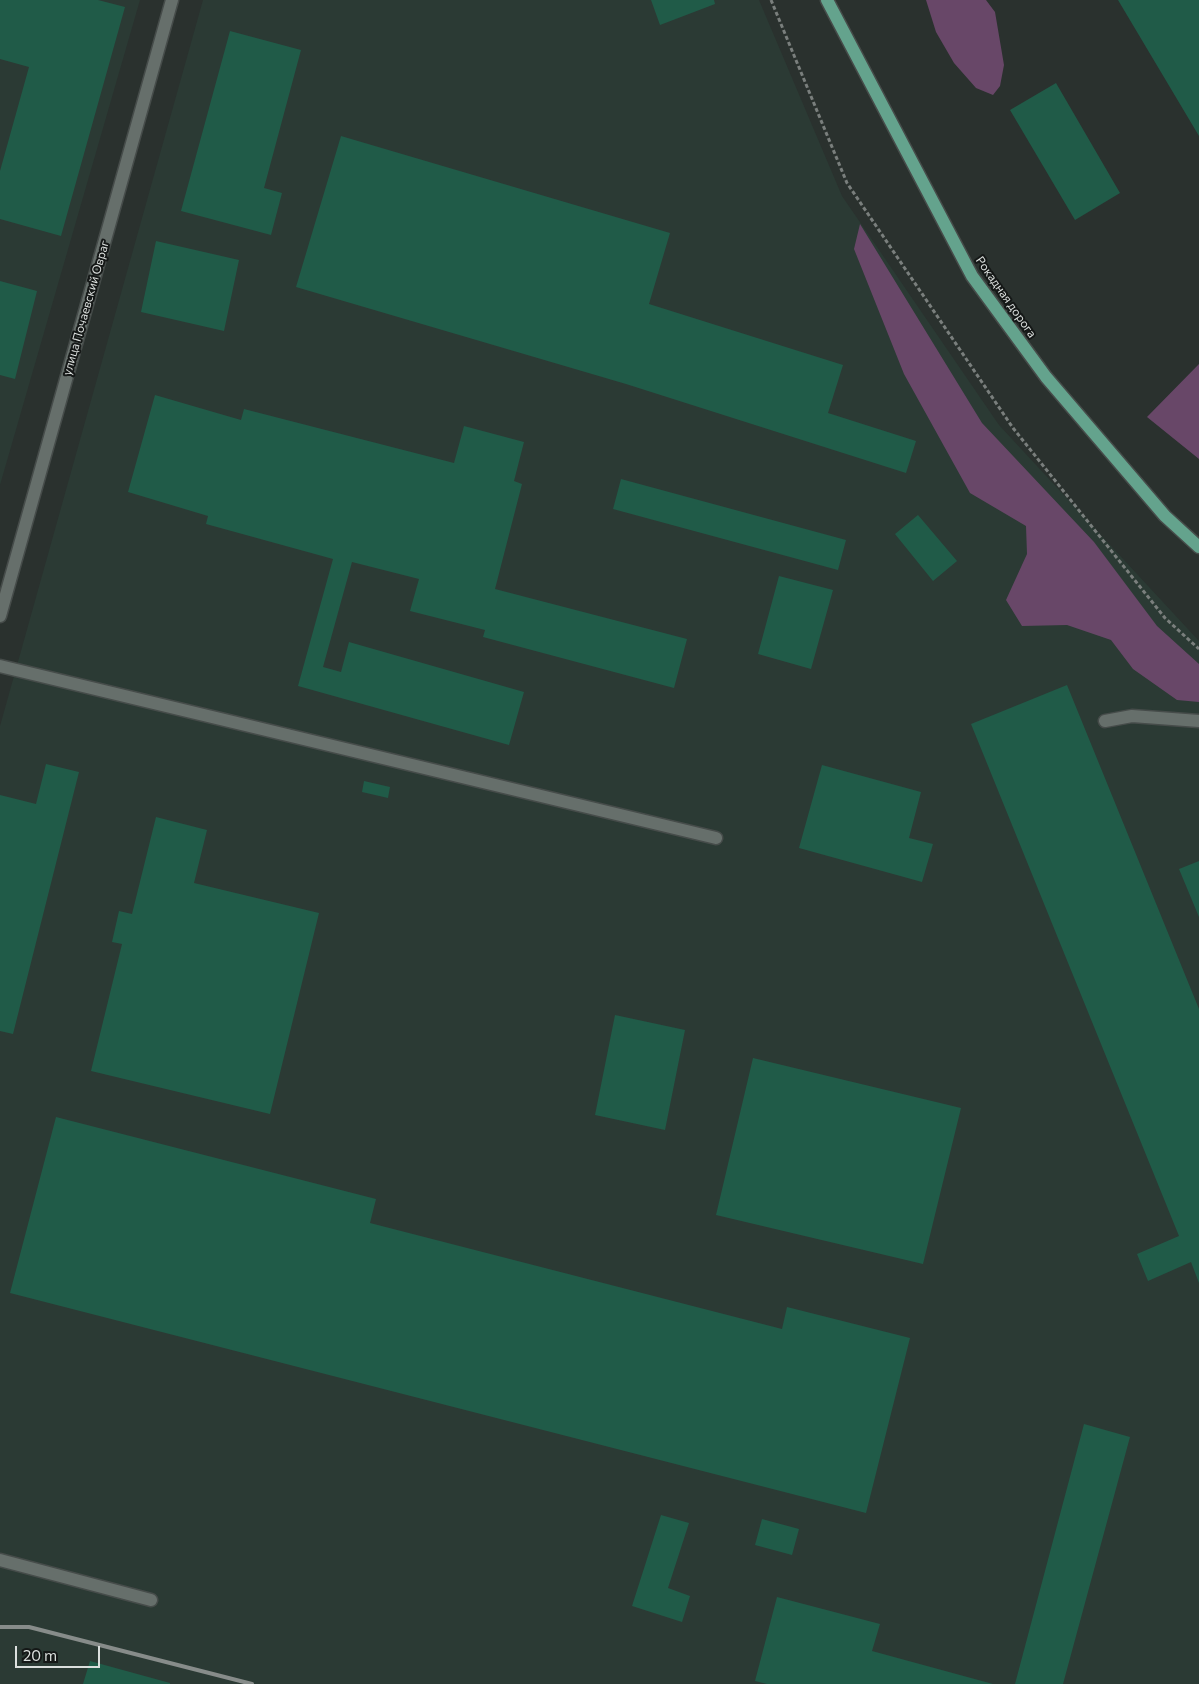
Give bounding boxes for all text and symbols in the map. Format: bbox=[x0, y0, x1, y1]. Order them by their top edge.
street label: улица Почаевский Овраг bbox=[60, 239, 112, 377]
street label: Рокадная дорога bbox=[973, 254, 1039, 340]
scale bar bbox=[18, 1636, 102, 1668]
text: 20 m bbox=[23, 1646, 57, 1664]

